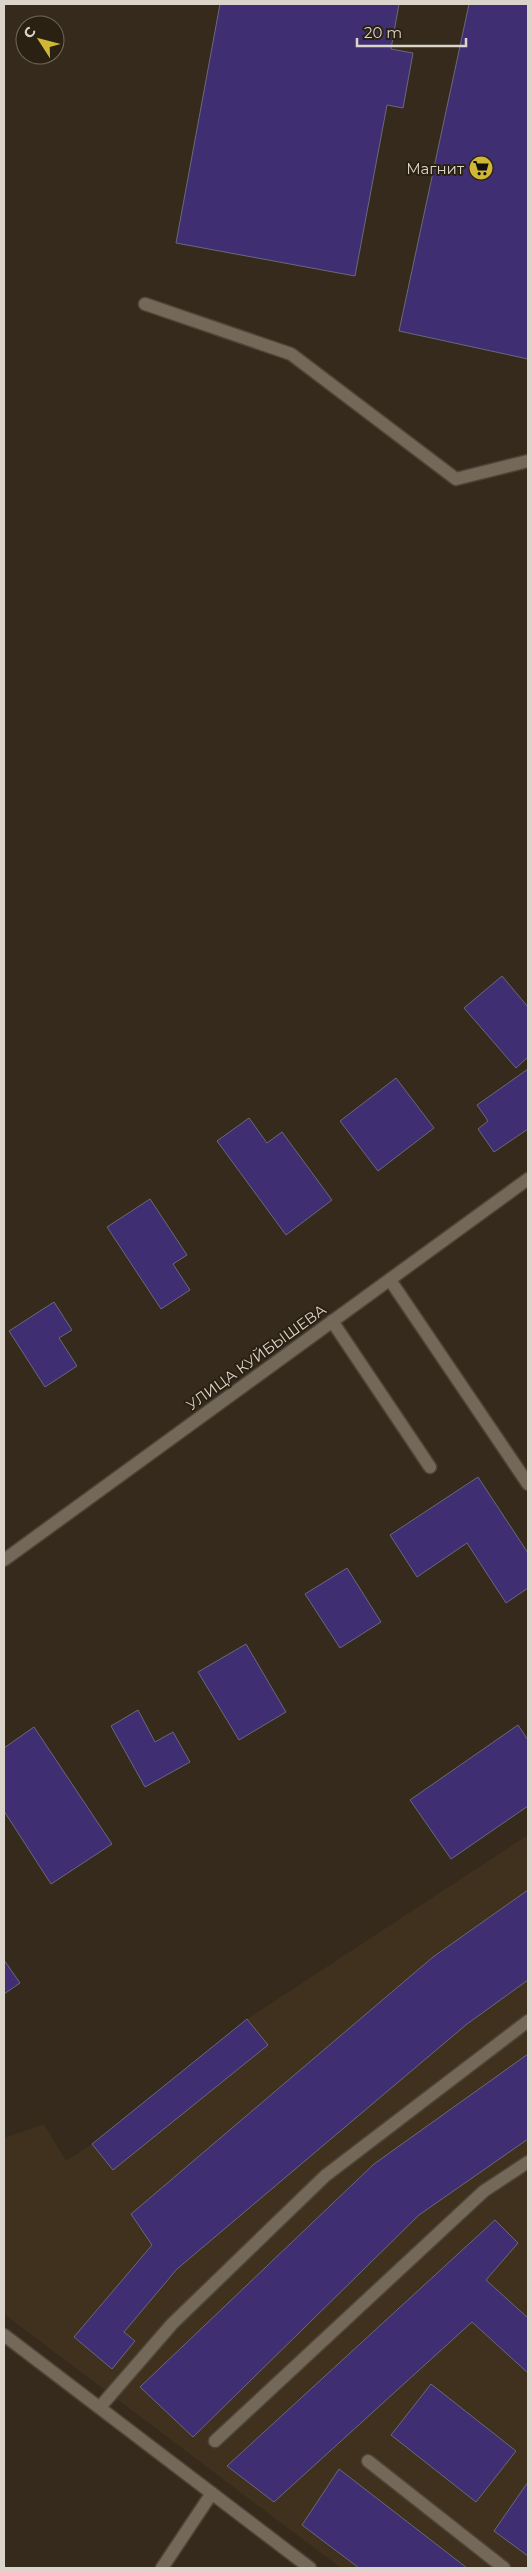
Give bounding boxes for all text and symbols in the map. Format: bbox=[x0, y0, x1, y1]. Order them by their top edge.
north arrow bbox=[15, 15, 65, 65]
scale bar bbox=[357, 15, 466, 47]
text: С bbox=[19, 23, 40, 42]
text: 20 m bbox=[364, 23, 402, 42]
supermarket icon: Магнит bbox=[468, 155, 494, 181]
place label: Магнит bbox=[406, 159, 465, 178]
street label: УЛИЦА КУЙБЫШЕВА bbox=[182, 1300, 330, 1414]

